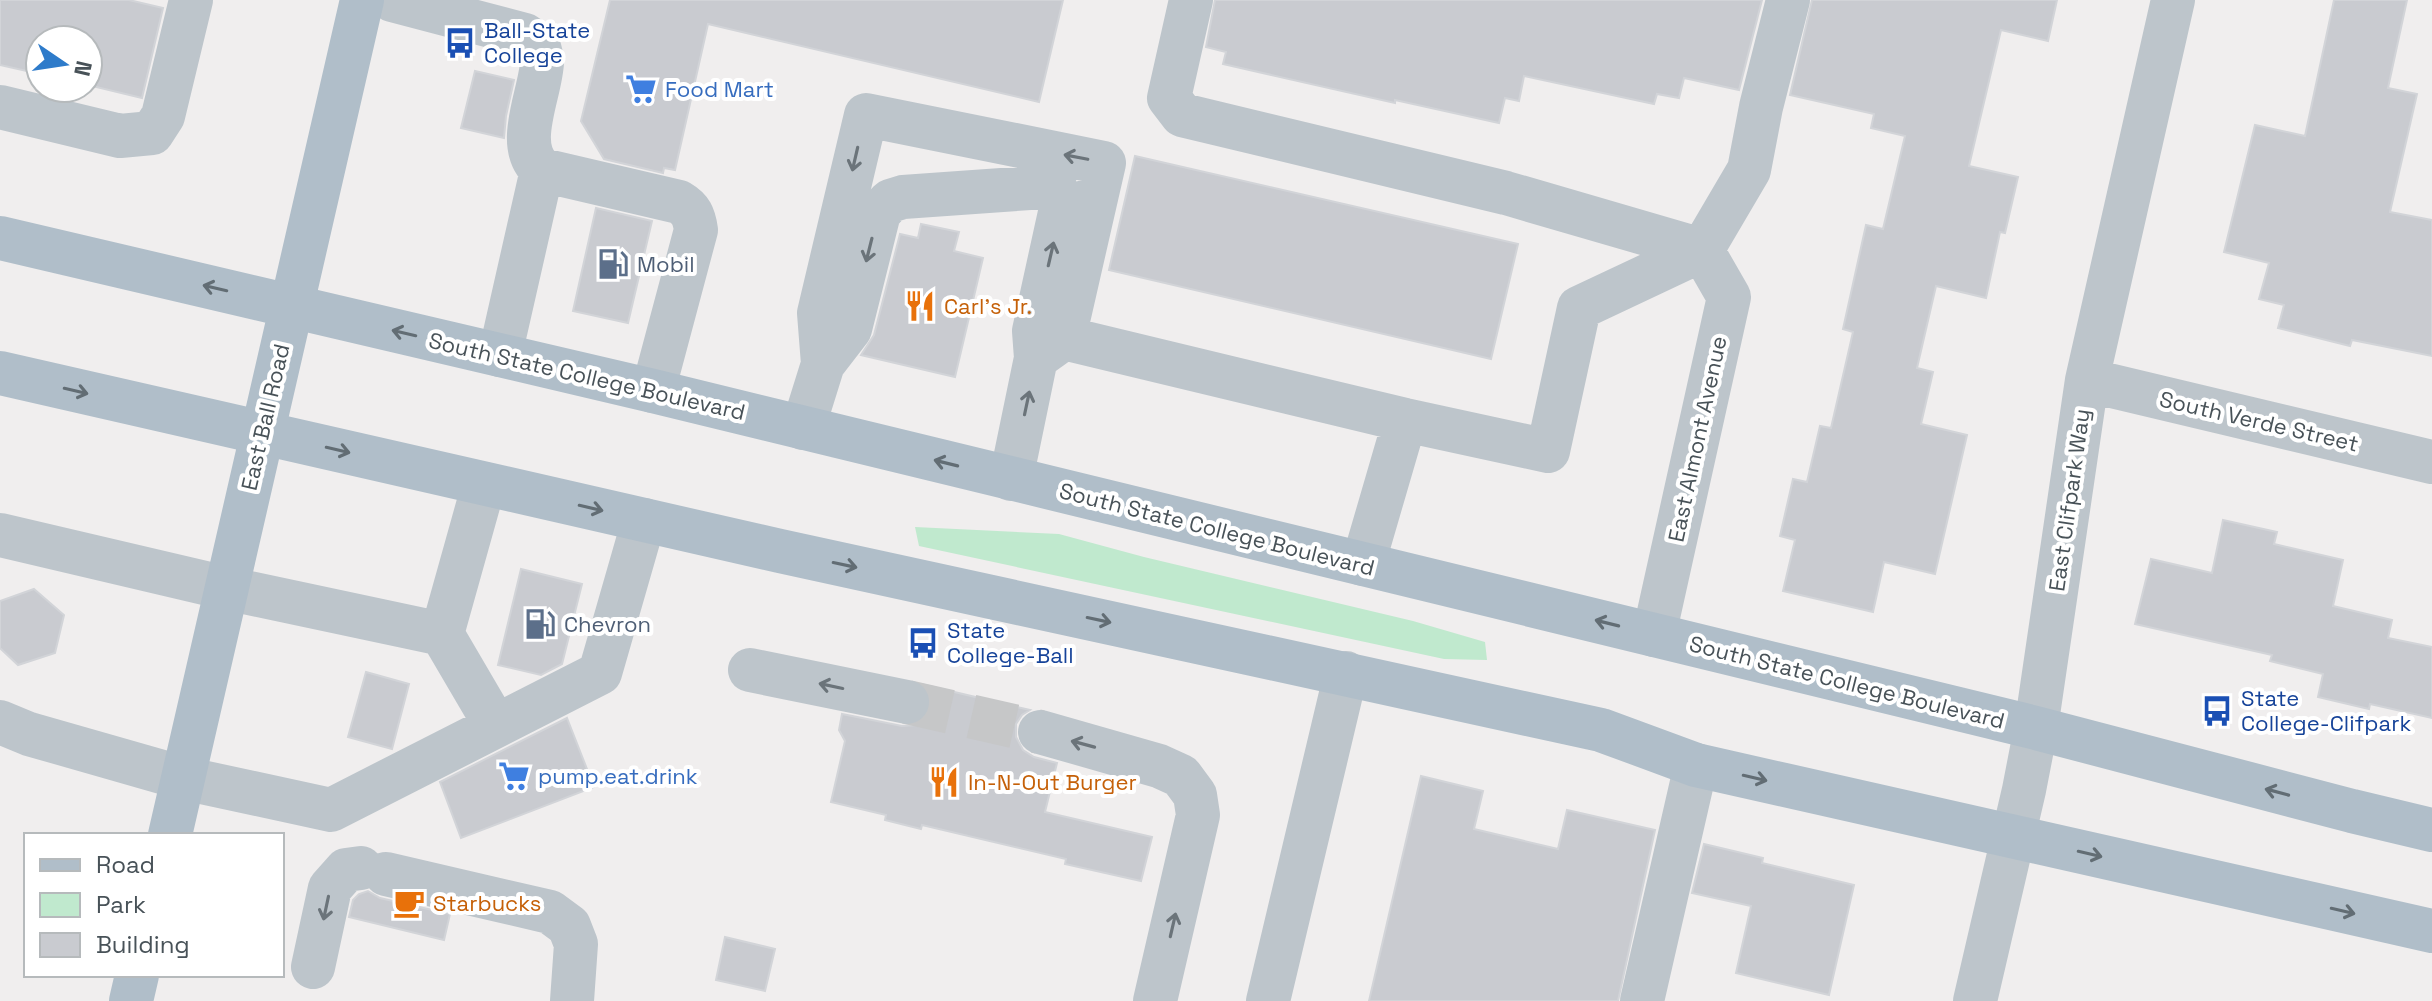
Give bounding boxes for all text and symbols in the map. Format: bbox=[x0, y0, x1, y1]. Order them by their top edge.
place label: Ball-State College bbox=[484, 16, 590, 69]
north arrow bbox=[24, 24, 104, 104]
bus stop icon: Ball-State College bbox=[443, 26, 477, 60]
text: N bbox=[68, 58, 99, 79]
supermarket icon: Food Mart bbox=[624, 72, 658, 106]
place label: Food Mart bbox=[665, 75, 774, 103]
one-way arrow bbox=[847, 145, 862, 171]
one-way arrow bbox=[1064, 149, 1089, 164]
one-way arrow bbox=[861, 237, 876, 263]
one-way arrow bbox=[1044, 242, 1059, 268]
fuel station icon: Mobil bbox=[596, 247, 630, 281]
place label: Mobil bbox=[637, 250, 695, 278]
one-way arrow bbox=[203, 280, 228, 295]
restaurant icon: Carl's Jr. bbox=[903, 289, 937, 323]
place label: Carl's Jr. bbox=[944, 292, 1032, 320]
one-way arrow bbox=[392, 324, 417, 339]
street label: South State College Boulevard bbox=[426, 326, 748, 426]
street label: East Almont Avenue bbox=[1661, 333, 1733, 545]
street label: East Ball Road bbox=[235, 341, 295, 493]
one-way arrow bbox=[63, 384, 88, 399]
street label: South Verde Street bbox=[2157, 384, 2361, 458]
one-way arrow bbox=[1020, 390, 1035, 416]
street label: East Clifpark Way bbox=[2042, 407, 2096, 593]
one-way arrow bbox=[324, 443, 350, 458]
one-way arrow bbox=[933, 455, 959, 470]
street label: South State College Boulevard bbox=[1057, 476, 1377, 582]
one-way arrow bbox=[578, 501, 604, 516]
one-way arrow bbox=[831, 558, 857, 573]
fuel station icon: Chevron bbox=[523, 607, 557, 641]
place label: Chevron bbox=[564, 610, 651, 638]
one-way arrow bbox=[1086, 613, 1111, 628]
one-way arrow bbox=[1594, 615, 1620, 630]
place label: State College-Ball bbox=[947, 616, 1074, 669]
bus stop icon: State College-Ball bbox=[906, 626, 940, 660]
street label: South State College Boulevard bbox=[1687, 629, 2007, 735]
one-way arrow bbox=[819, 678, 844, 693]
place label: State College-Clifpark bbox=[2241, 684, 2411, 737]
bus stop icon: State College-Clifpark bbox=[2200, 694, 2234, 728]
one-way arrow bbox=[1070, 736, 1096, 751]
supermarket icon: pump.eat.drink bbox=[497, 759, 531, 793]
place label: pump.eat.drink bbox=[538, 762, 698, 790]
restaurant icon: In-N-Out Burger bbox=[927, 765, 961, 799]
place label: In-N-Out Burger bbox=[968, 768, 1137, 796]
one-way arrow bbox=[1742, 771, 1768, 786]
one-way arrow bbox=[2265, 783, 2290, 798]
legend bbox=[24, 833, 284, 977]
one-way arrow bbox=[2076, 847, 2102, 862]
text: Road bbox=[96, 849, 155, 880]
cafe icon: Starbucks bbox=[392, 886, 426, 920]
text: Park bbox=[96, 889, 146, 920]
place label: Starbucks bbox=[433, 889, 541, 917]
one-way arrow bbox=[317, 895, 332, 921]
one-way arrow bbox=[2330, 904, 2355, 919]
one-way arrow bbox=[1166, 913, 1181, 938]
text: Building bbox=[96, 929, 190, 960]

